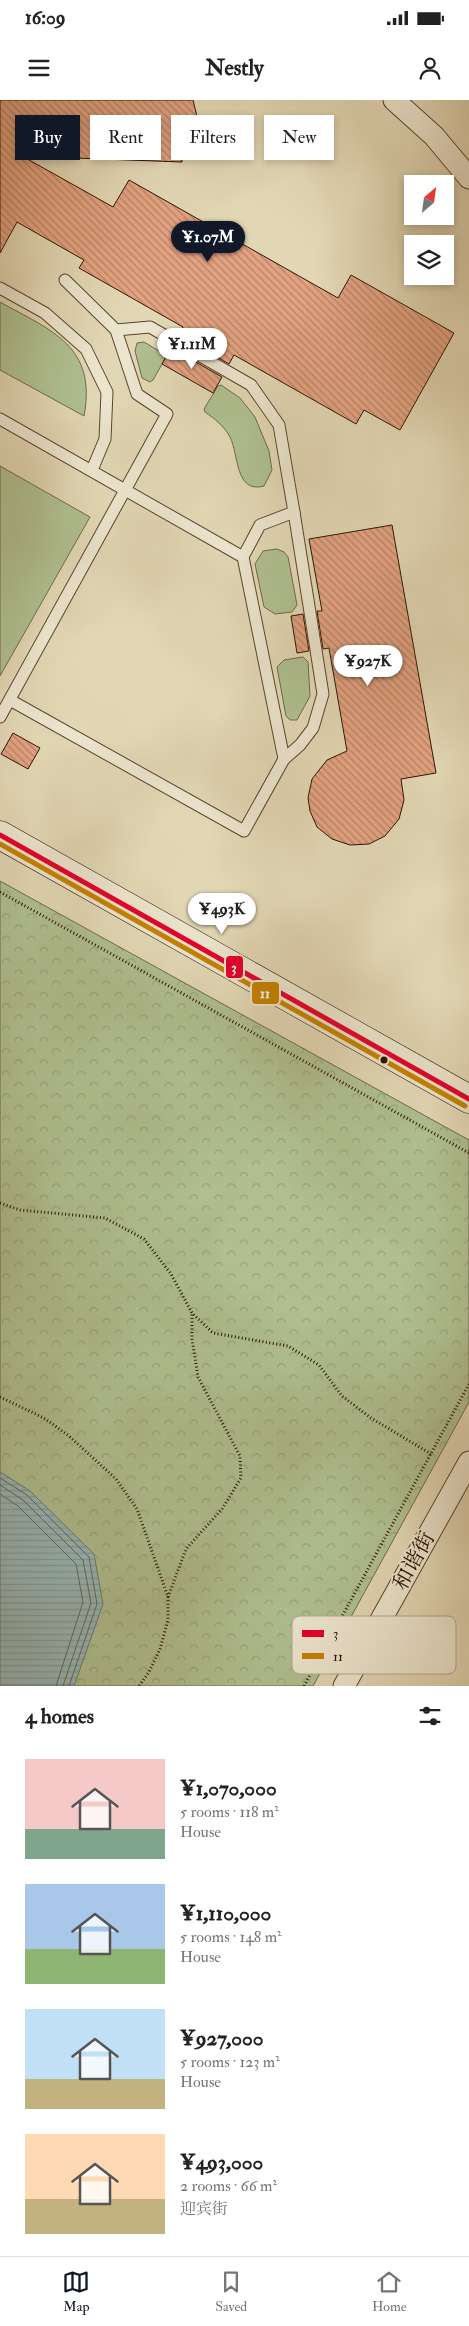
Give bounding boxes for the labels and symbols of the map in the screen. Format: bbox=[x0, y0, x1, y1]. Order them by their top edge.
north arrow bbox=[404, 175, 454, 225]
pin: ¥1.07M bbox=[167, 220, 249, 263]
pin: ¥1.11M bbox=[151, 328, 233, 370]
pin: ¥927K bbox=[333, 644, 403, 687]
pin: ¥493K bbox=[187, 892, 257, 935]
line badge: 3 bbox=[225, 955, 244, 979]
text: 3 bbox=[231, 959, 237, 976]
line badge: 11 bbox=[251, 981, 280, 1005]
text: 11 bbox=[260, 985, 270, 1002]
unlabelled marker bbox=[379, 1055, 389, 1065]
street label: 和谐街 bbox=[387, 1527, 441, 1595]
legend bbox=[292, 1616, 456, 1674]
text: 3 bbox=[333, 1625, 338, 1642]
text: 11 bbox=[333, 1648, 343, 1665]

